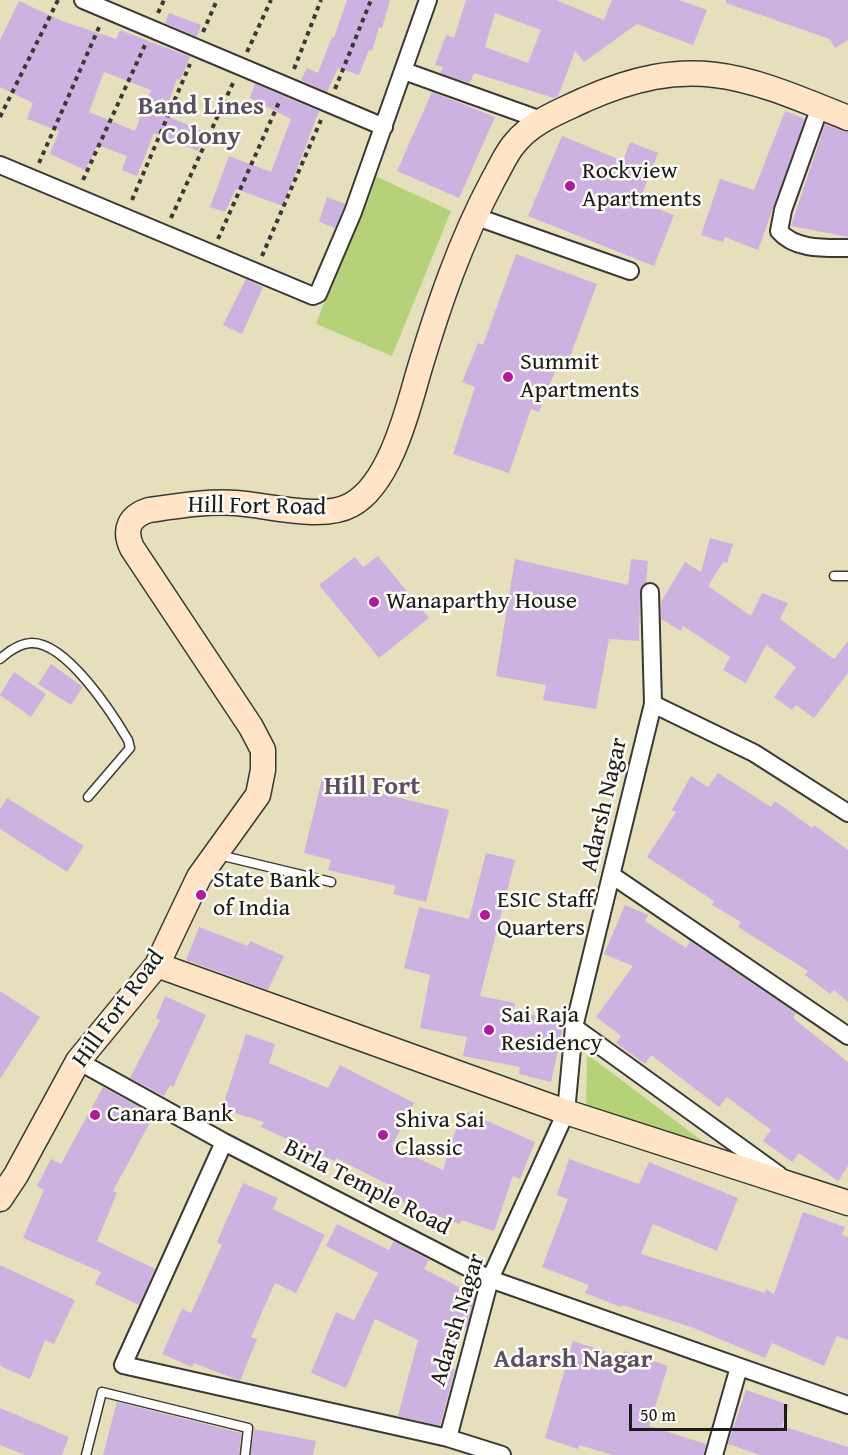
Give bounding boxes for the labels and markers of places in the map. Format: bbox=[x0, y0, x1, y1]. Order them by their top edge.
place label: Rockview Apartments bbox=[582, 158, 702, 214]
marker: Rockview Apartments bbox=[563, 179, 577, 193]
place label: Summit Apartments bbox=[520, 349, 640, 405]
marker: Summit Apartments bbox=[501, 370, 515, 384]
place label: Wanaparthy House bbox=[386, 588, 577, 616]
marker: Wanaparthy House bbox=[367, 595, 381, 609]
place label: State Bank of India bbox=[213, 867, 320, 923]
place label: ESIC Staff Quarters bbox=[497, 887, 593, 943]
marker: State Bank of India bbox=[194, 888, 208, 902]
marker: ESIC Staff Quarters bbox=[478, 908, 492, 922]
place label: Sai Raja Residency bbox=[501, 1002, 602, 1058]
marker: Sai Raja Residency bbox=[482, 1023, 496, 1037]
place label: Canara Bank bbox=[107, 1101, 233, 1129]
place label: Shiva Sai Classic bbox=[395, 1107, 485, 1163]
marker: Canara Bank bbox=[88, 1108, 102, 1122]
marker: Shiva Sai Classic bbox=[376, 1128, 390, 1142]

